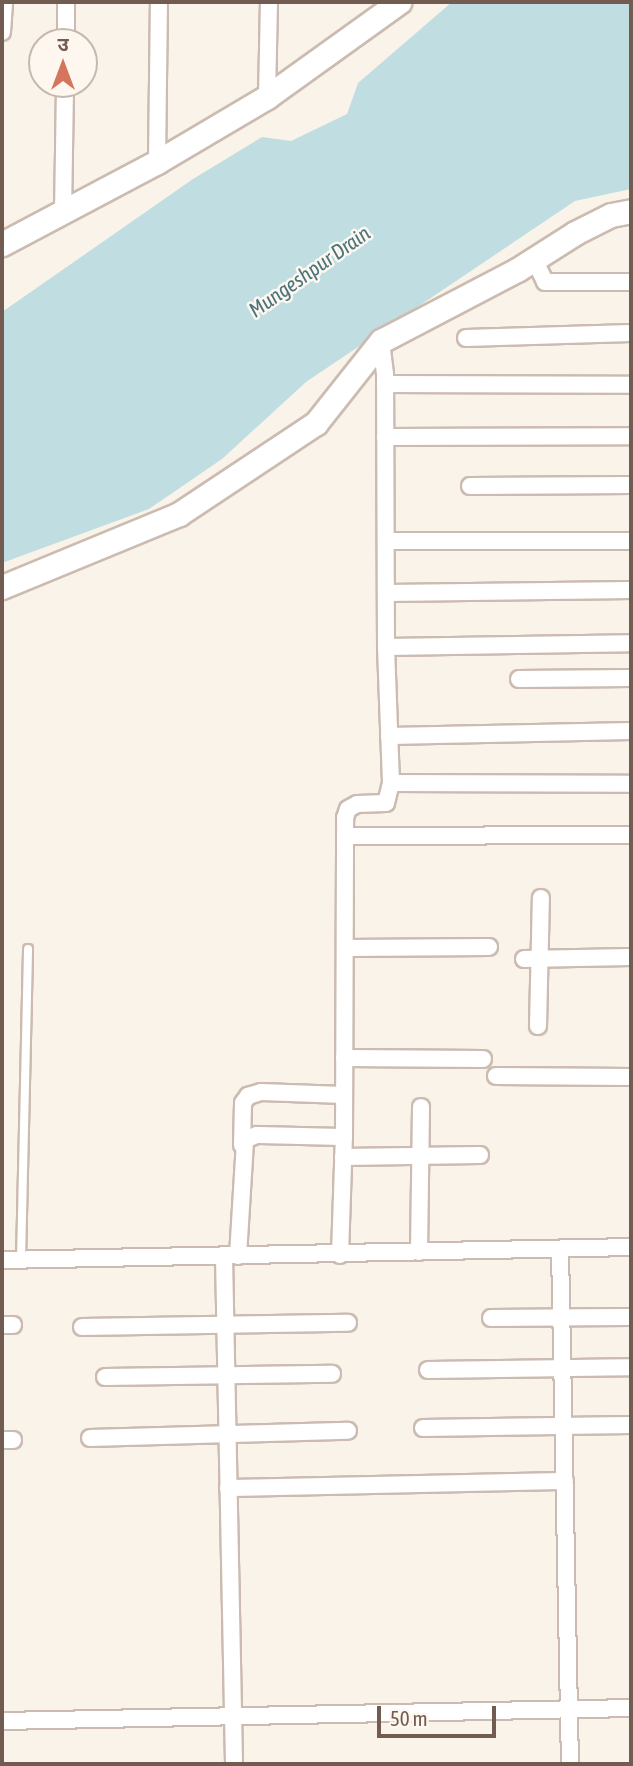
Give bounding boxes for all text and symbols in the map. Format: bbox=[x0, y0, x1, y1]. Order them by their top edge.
north arrow bbox=[28, 28, 98, 98]
text: उ bbox=[57, 33, 69, 55]
water label: Mungeshpur Drain bbox=[244, 220, 374, 322]
scale bar bbox=[381, 1692, 500, 1736]
text: 50 m bbox=[390, 1706, 428, 1730]

